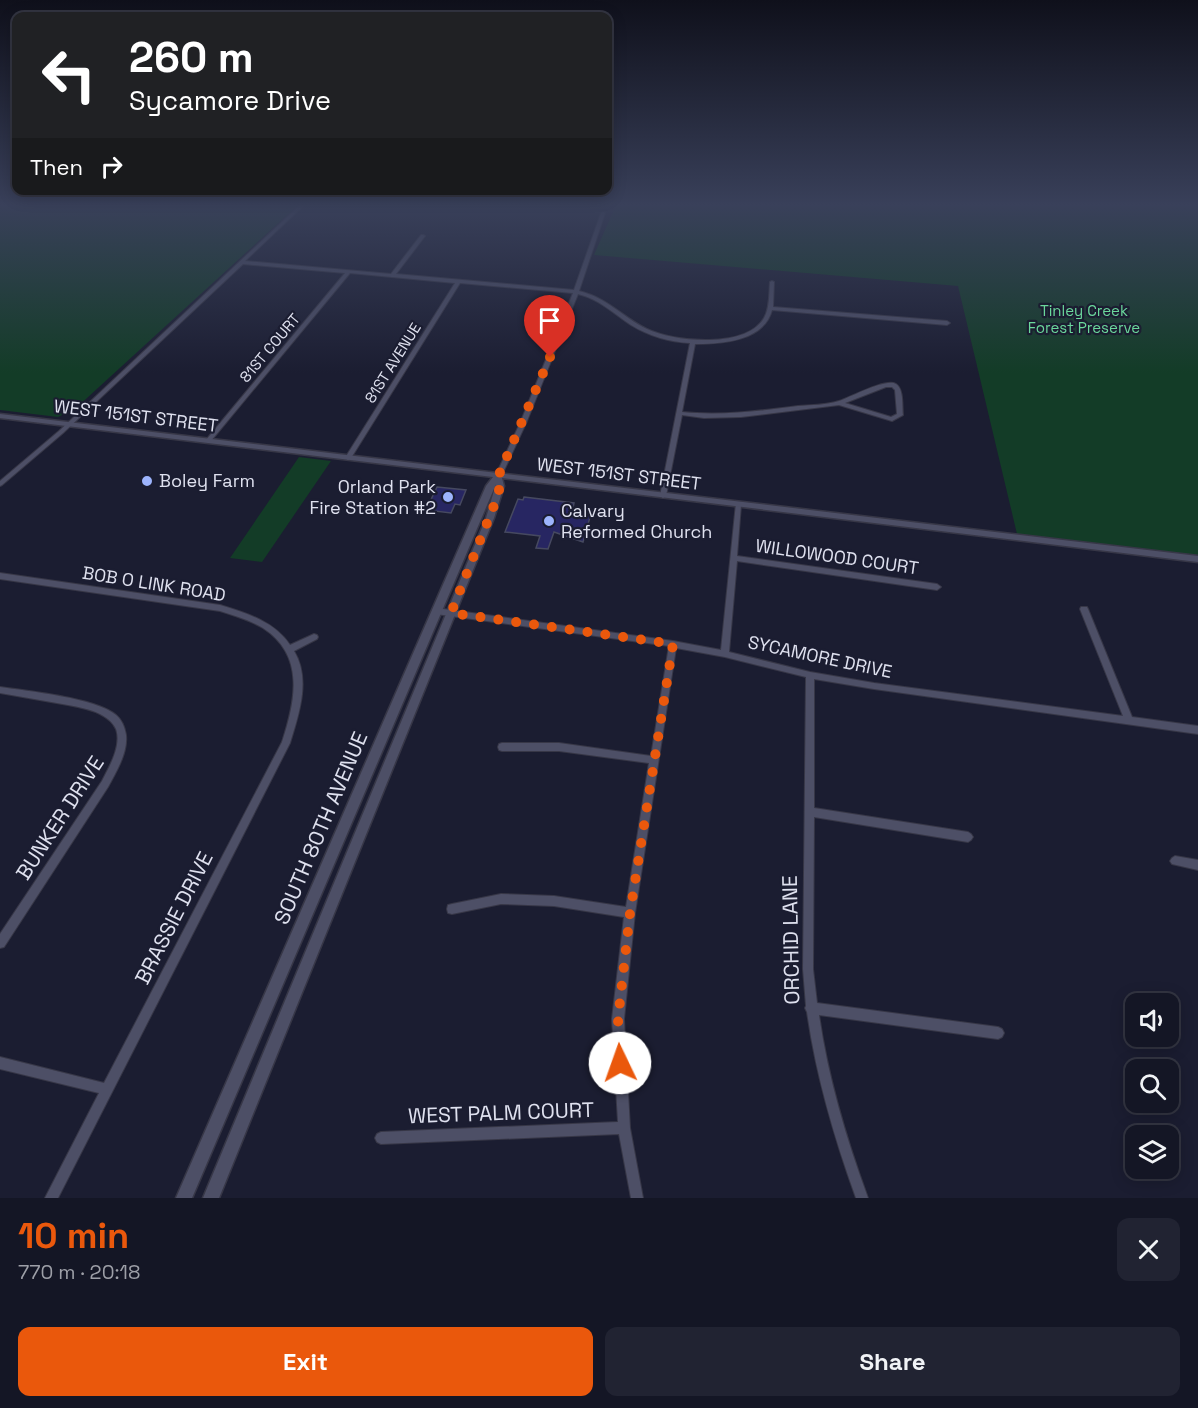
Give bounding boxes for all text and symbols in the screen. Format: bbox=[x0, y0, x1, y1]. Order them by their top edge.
text: 260 m bbox=[129, 31, 254, 84]
icon: left bbox=[30, 36, 108, 114]
text: Sycamore Drive bbox=[129, 83, 331, 118]
icon: right bbox=[95, 150, 128, 183]
text: Then bbox=[30, 153, 83, 181]
pin bbox=[524, 295, 575, 357]
park label: Tinley Creek Forest Preserve bbox=[1028, 301, 1140, 337]
icon: arrive bbox=[533, 304, 566, 337]
street label: 81ST COURT bbox=[235, 309, 304, 386]
street label: 81ST AVENUE bbox=[360, 319, 425, 406]
street label: WEST 151ST STREET bbox=[53, 394, 220, 437]
street label: WEST 151ST STREET bbox=[536, 452, 703, 495]
place label: Boley Farm bbox=[159, 469, 255, 492]
marker: Boley Farm bbox=[140, 474, 154, 488]
place label: Orland Park Fire Station #2 bbox=[309, 475, 436, 519]
marker: Orland Park Fire Station #2 bbox=[441, 490, 455, 504]
place label: Calvary Reformed Church bbox=[561, 499, 712, 543]
marker: Calvary Reformed Church bbox=[542, 514, 556, 528]
street label: WILLOWOOD COURT bbox=[754, 534, 921, 579]
street label: BOB O LINK ROAD bbox=[81, 561, 227, 606]
street label: SYCAMORE DRIVE bbox=[746, 630, 894, 683]
street label: SOUTH 80TH AVENUE bbox=[268, 727, 373, 928]
street label: BUNKER DRIVE bbox=[10, 751, 110, 885]
street label: BRASSIE DRIVE bbox=[128, 847, 219, 989]
street label: ORCHID LANE bbox=[776, 875, 805, 1005]
map controls bbox=[1125, 993, 1179, 1179]
button: sound bbox=[1125, 993, 1179, 1047]
position arrow bbox=[588, 1031, 652, 1095]
button: search bbox=[1125, 1059, 1179, 1113]
street label: WEST PALM COURT bbox=[407, 1096, 595, 1129]
button: layers bbox=[1125, 1125, 1179, 1179]
text: 10 min bbox=[18, 1213, 129, 1259]
button: close bbox=[1117, 1218, 1180, 1281]
text: 770 m · 20:18 bbox=[18, 1259, 140, 1285]
button: Exit bbox=[18, 1327, 593, 1396]
button: Share bbox=[605, 1327, 1180, 1396]

